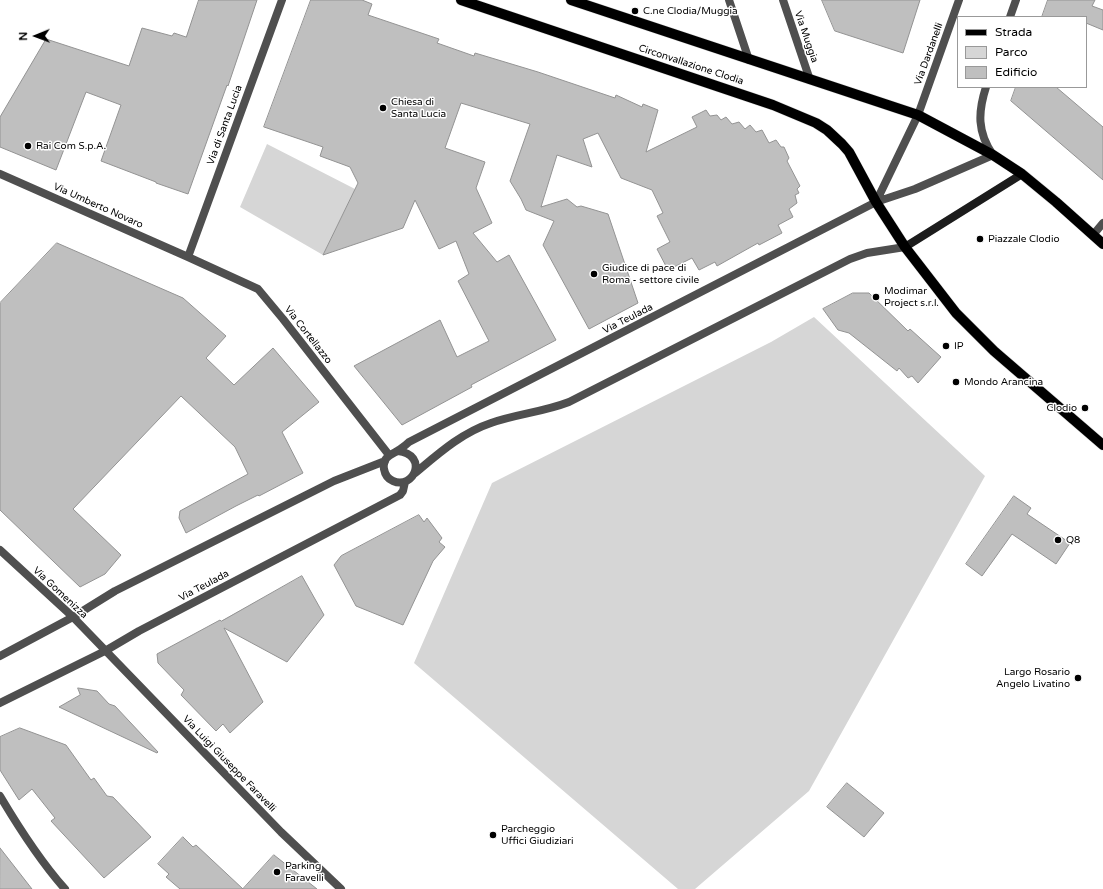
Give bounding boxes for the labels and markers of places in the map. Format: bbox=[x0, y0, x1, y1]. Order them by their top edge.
place label: C.ne Clodia/Muggia bbox=[643, 5, 738, 17]
marker: C.ne Clodia/Muggia bbox=[630, 6, 640, 16]
place label: Chiesa di Santa Lucia bbox=[391, 96, 446, 120]
marker: Chiesa di Santa Lucia bbox=[378, 103, 388, 113]
place label: Rai Com S.p.A. bbox=[36, 140, 106, 152]
marker: Rai Com S.p.A. bbox=[23, 141, 33, 151]
place label: Piazzale Clodio bbox=[988, 233, 1059, 245]
marker: Piazzale Clodio bbox=[975, 234, 985, 244]
place label: Giudice di pace di Roma - settore civile bbox=[602, 262, 699, 286]
marker: Giudice di pace di Roma - settore civile bbox=[589, 269, 599, 279]
place label: Modimar Project s.r.l. bbox=[884, 285, 939, 308]
marker: Modimar Project s.r.l. bbox=[871, 292, 881, 302]
place label: IP bbox=[954, 340, 964, 352]
marker: IP bbox=[941, 341, 951, 351]
place label: Mondo Arancina bbox=[964, 376, 1043, 388]
marker: Mondo Arancina bbox=[951, 377, 961, 387]
place label: Clodio bbox=[1047, 402, 1077, 414]
marker: Clodio bbox=[1080, 403, 1090, 413]
place label: Q8 bbox=[1066, 534, 1080, 546]
marker: Q8 bbox=[1053, 535, 1063, 545]
place label: Largo Rosario Angelo Livatino bbox=[996, 666, 1070, 690]
marker: Largo Rosario Angelo Livatino bbox=[1073, 673, 1083, 683]
place label: Parcheggio Uffici Giudiziari bbox=[501, 823, 574, 846]
marker: Parcheggio Uffici Giudiziari bbox=[488, 830, 498, 840]
place label: Parking Faravelli bbox=[285, 860, 324, 884]
marker: Parking Faravelli bbox=[272, 867, 282, 877]

